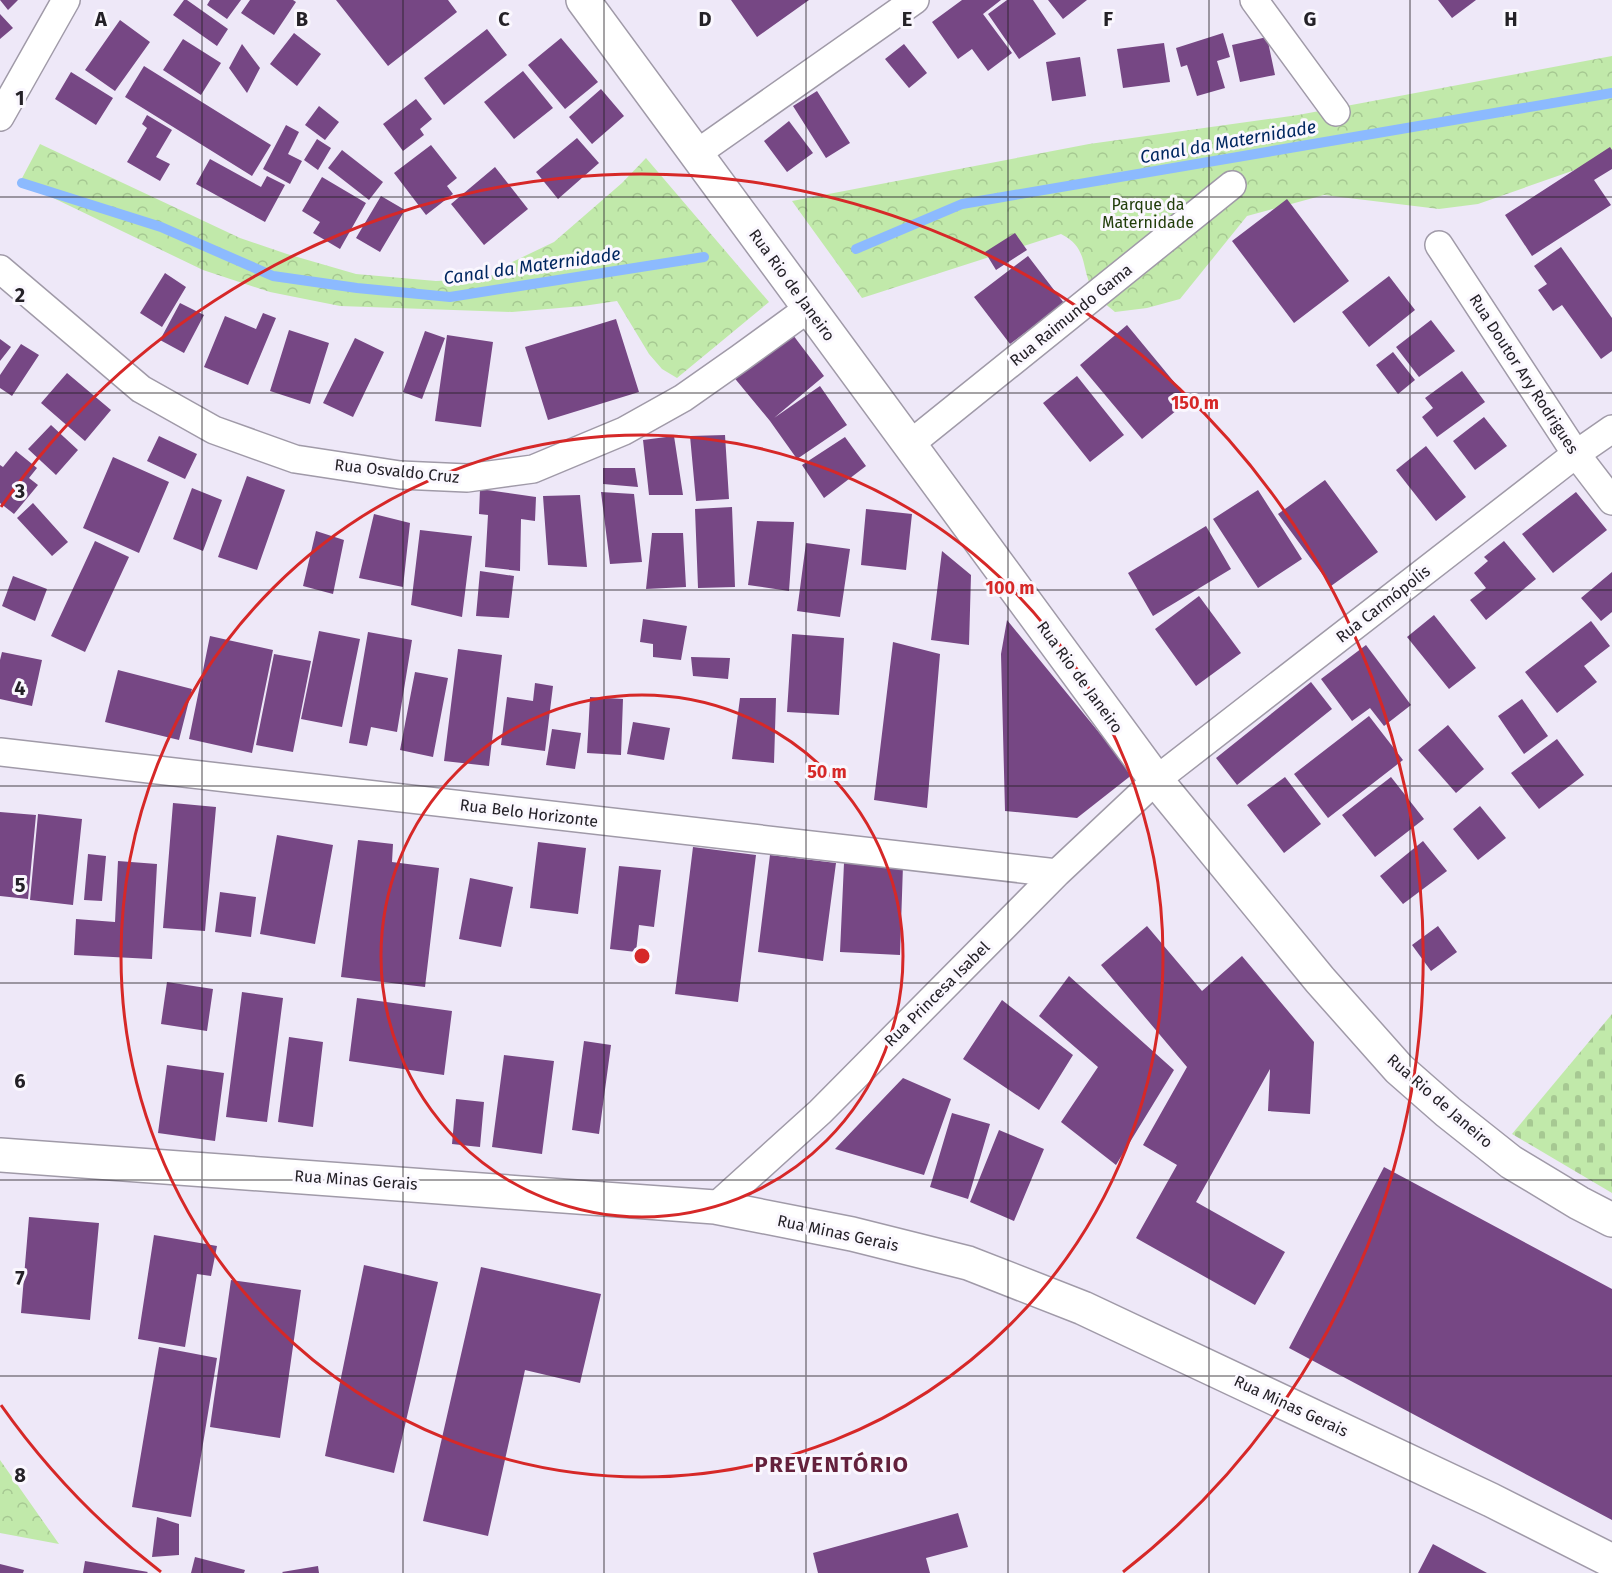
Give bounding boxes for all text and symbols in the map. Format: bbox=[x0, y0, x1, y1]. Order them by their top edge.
text: A bbox=[94, 7, 108, 31]
text: B bbox=[296, 7, 308, 31]
text: C bbox=[498, 7, 510, 31]
text: D bbox=[698, 7, 712, 31]
text: E bbox=[902, 7, 912, 31]
text: F bbox=[1103, 7, 1113, 31]
text: G bbox=[1304, 7, 1316, 31]
text: H bbox=[1504, 7, 1518, 31]
text: 1 bbox=[15, 86, 25, 110]
water label: Canal da Maternidade bbox=[1138, 116, 1318, 168]
park label: Parque da Maternidade bbox=[1102, 195, 1194, 232]
street label: Rua Rio de Janeiro bbox=[745, 225, 839, 345]
water label: Canal da Maternidade bbox=[442, 243, 622, 289]
street label: Rua Raimundo Gama bbox=[1006, 260, 1136, 370]
text: 2 bbox=[15, 283, 25, 307]
street label: Rua Doutor Ary Rodrigues bbox=[1465, 291, 1583, 457]
text: 150 m bbox=[1171, 392, 1219, 414]
street label: Rua Osvaldo Cruz bbox=[334, 455, 460, 487]
text: 3 bbox=[14, 479, 25, 503]
street label: Rua Carmópolis bbox=[1332, 561, 1434, 647]
text: 100 m bbox=[986, 577, 1034, 599]
street label: Rua Rio de Janeiro bbox=[1033, 617, 1127, 737]
text: 4 bbox=[14, 676, 26, 700]
text: 50 m bbox=[807, 761, 847, 783]
street label: Rua Belo Horizonte bbox=[459, 795, 599, 831]
text: 5 bbox=[15, 873, 26, 897]
street label: Rua Princesa Isabel bbox=[880, 937, 994, 1051]
centre of rings bbox=[632, 946, 652, 966]
street label: Rua Rio de Janeiro bbox=[1383, 1050, 1497, 1152]
text: 6 bbox=[14, 1069, 26, 1093]
street label: Rua Minas Gerais bbox=[294, 1166, 418, 1194]
street label: Rua Minas Gerais bbox=[776, 1211, 900, 1255]
text: 7 bbox=[15, 1266, 25, 1290]
street label: Rua Minas Gerais bbox=[1231, 1371, 1351, 1441]
district label: PREVENTÓRIO bbox=[754, 1451, 910, 1478]
text: 8 bbox=[14, 1463, 26, 1487]

